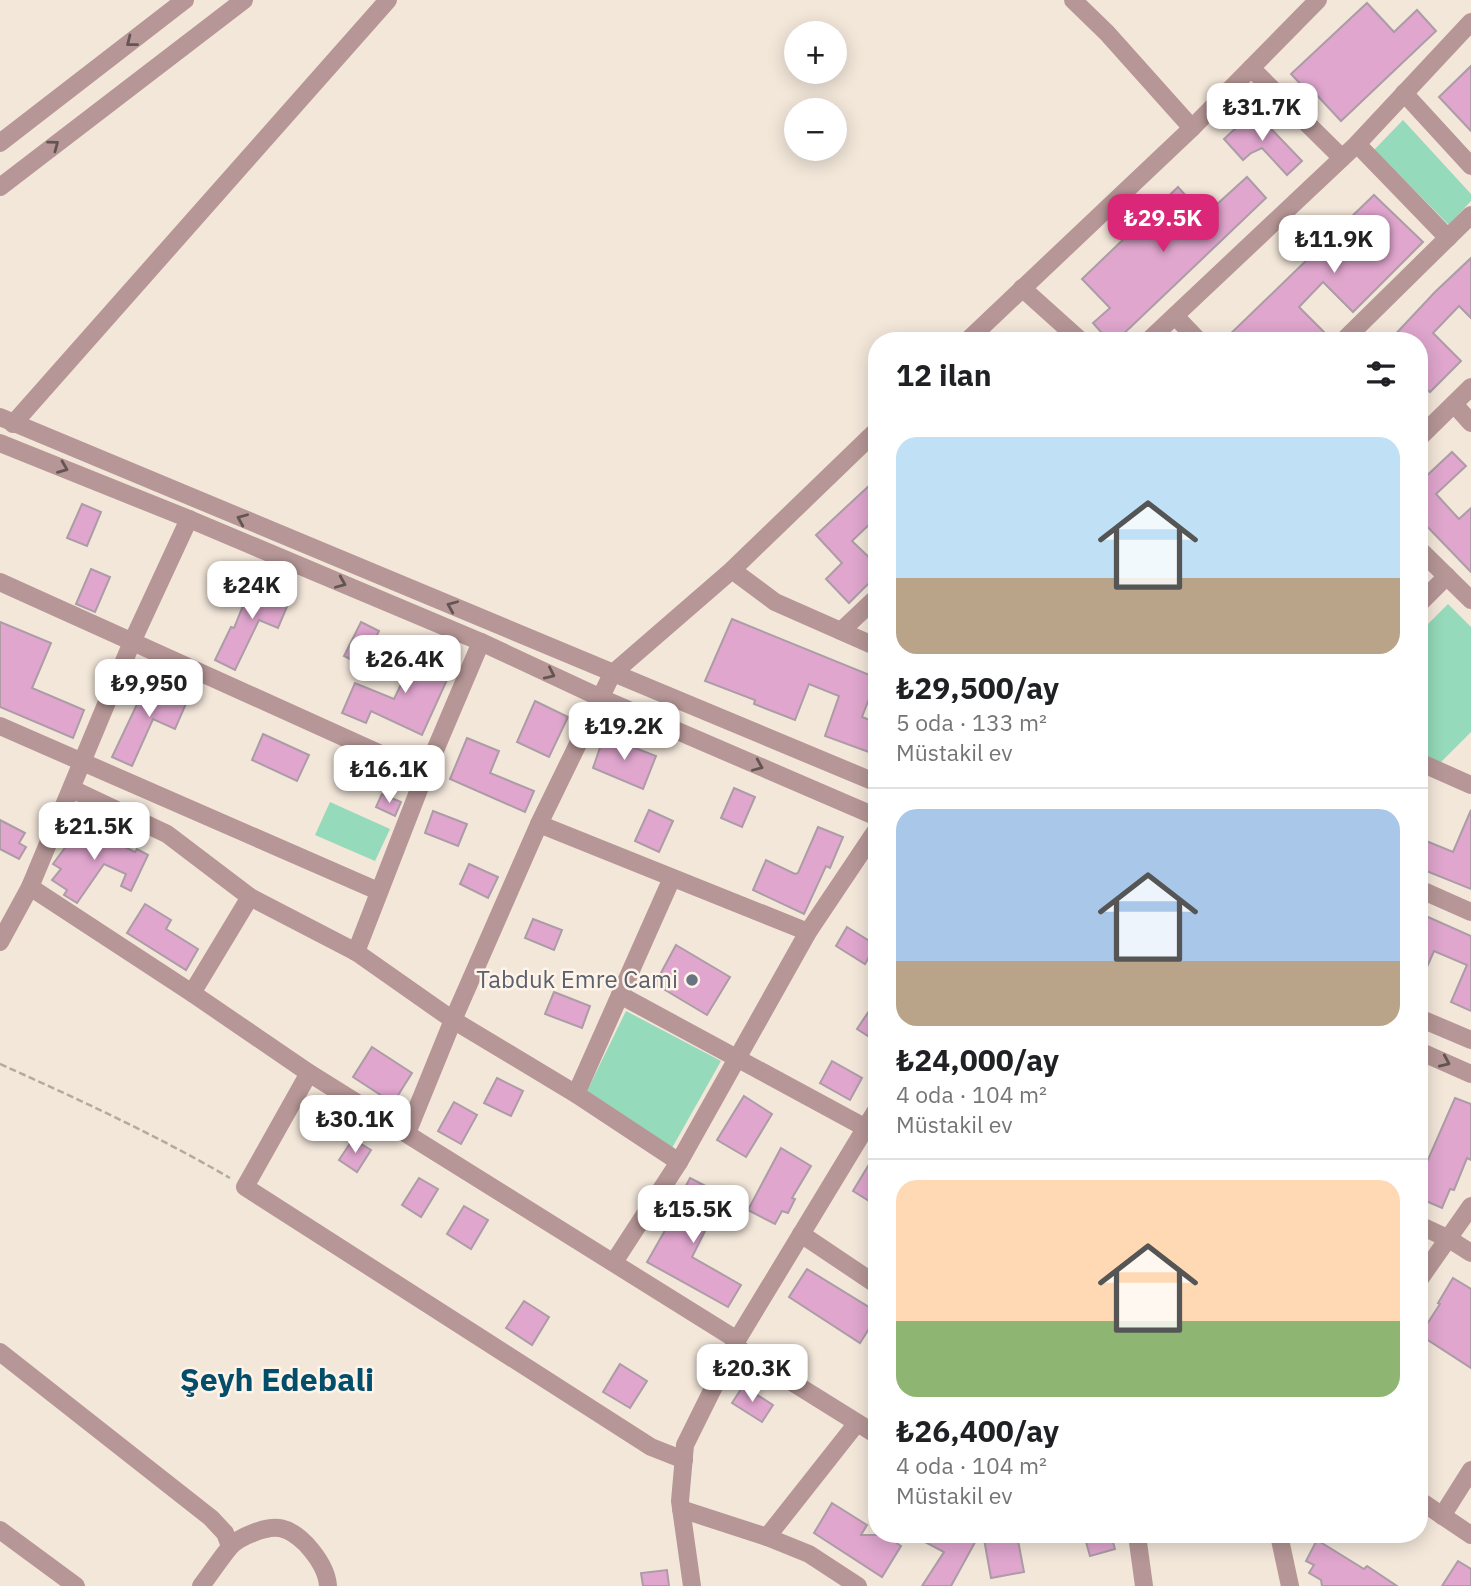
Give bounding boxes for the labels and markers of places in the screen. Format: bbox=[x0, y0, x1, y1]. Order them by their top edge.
pin: ₺31.7K bbox=[1205, 83, 1319, 143]
pin: ₺29.5K bbox=[1106, 194, 1220, 254]
pin: ₺11.9K bbox=[1277, 216, 1391, 275]
pin: ₺24K bbox=[211, 562, 293, 621]
pin: ₺26.4K bbox=[348, 636, 462, 695]
pin: ₺9,950 bbox=[92, 660, 206, 719]
pin: ₺19.2K bbox=[567, 702, 681, 762]
pin: ₺16.1K bbox=[332, 746, 446, 805]
pin: ₺21.5K bbox=[37, 802, 151, 862]
place label: Tabduk Emre Cami bbox=[476, 963, 678, 995]
marker: Tabduk Emre Cami bbox=[684, 972, 700, 988]
pin: ₺30.1K bbox=[298, 1096, 412, 1155]
pin: ₺15.5K bbox=[636, 1186, 750, 1245]
pin: ₺20.3K bbox=[695, 1344, 809, 1404]

